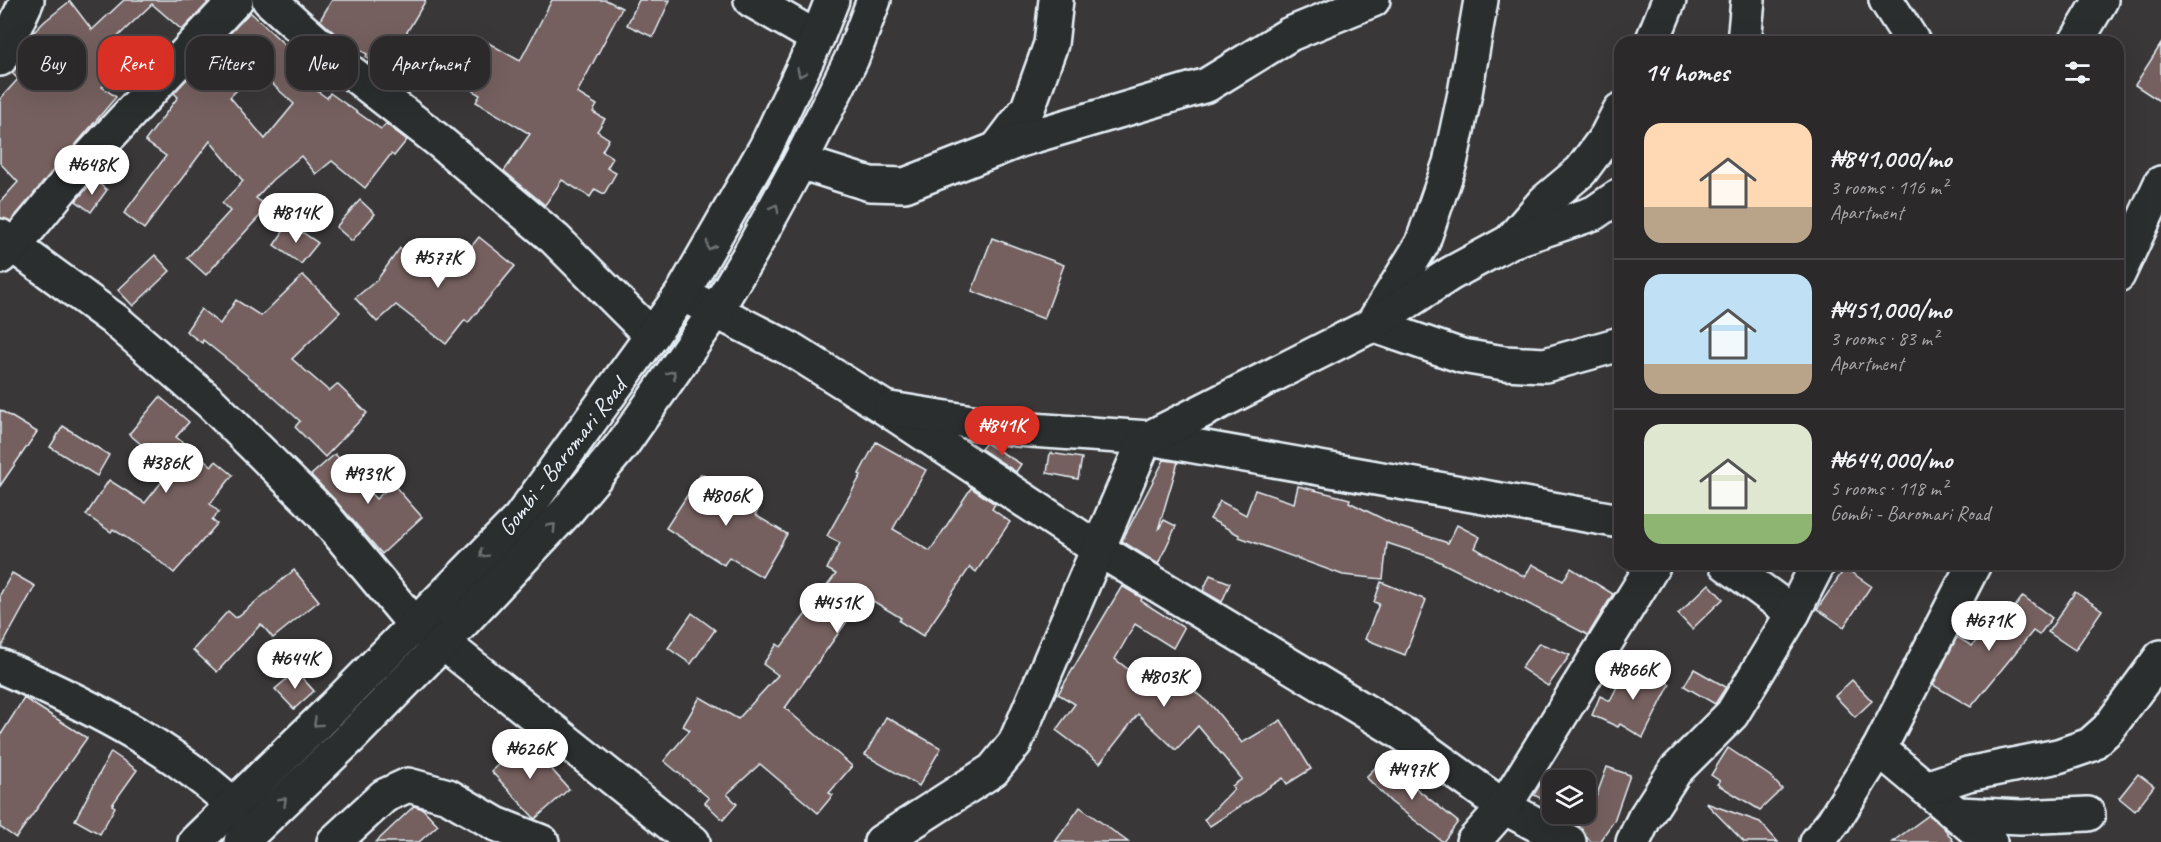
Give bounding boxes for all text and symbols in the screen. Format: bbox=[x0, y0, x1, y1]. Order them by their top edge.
chip: Buy bbox=[18, 36, 86, 90]
chip: Rent bbox=[98, 36, 174, 90]
chip: Filters bbox=[186, 36, 274, 90]
chip: New bbox=[286, 36, 358, 90]
chip: Apartment bbox=[370, 36, 490, 90]
text: 14 homes bbox=[1644, 56, 1729, 89]
icon: filters bbox=[2061, 56, 2094, 89]
one-way arrow bbox=[796, 67, 808, 78]
text: ₦841,000/mo bbox=[1830, 142, 1952, 175]
pin: ₦648K bbox=[50, 145, 134, 196]
icon: home bbox=[1692, 147, 1764, 219]
text: ₦648K bbox=[68, 152, 116, 177]
text: 3 rooms · 116 m² bbox=[1830, 175, 1947, 200]
pin: ₦814K bbox=[254, 193, 338, 244]
text: ₦814K bbox=[272, 200, 320, 225]
text: Apartment bbox=[1830, 200, 1903, 225]
one-way arrow bbox=[768, 204, 779, 215]
pin: ₦577K bbox=[396, 238, 480, 289]
one-way arrow bbox=[706, 239, 717, 250]
text: ₦577K bbox=[415, 245, 461, 270]
text: ₦451,000/mo bbox=[1830, 293, 1951, 326]
icon: home bbox=[1692, 298, 1764, 370]
text: 3 rooms · 83 m² bbox=[1830, 326, 1938, 351]
text: Apartment bbox=[1830, 351, 1903, 376]
street label: Gombi - Baromari Road bbox=[491, 369, 635, 542]
one-way arrow bbox=[665, 370, 676, 381]
pin: ₦841K bbox=[960, 406, 1044, 457]
text: ₦841K bbox=[978, 413, 1026, 438]
pin: ₦386K bbox=[124, 443, 208, 494]
text: ₦644,000/mo bbox=[1830, 443, 1952, 476]
icon: home bbox=[1692, 448, 1764, 520]
text: ₦386K bbox=[142, 450, 190, 475]
pin: ₦939K bbox=[326, 454, 410, 505]
text: ₦939K bbox=[345, 461, 391, 486]
pin: ₦806K bbox=[684, 476, 768, 527]
text: 5 rooms · 118 m² bbox=[1830, 476, 1947, 501]
text: ₦806K bbox=[702, 483, 750, 508]
text: Gombi - Baromari Road bbox=[1830, 501, 1990, 526]
one-way arrow bbox=[545, 523, 556, 534]
one-way arrow bbox=[480, 547, 491, 558]
pin: ₦451K bbox=[795, 583, 879, 634]
text: ₦451K bbox=[814, 590, 860, 615]
pin: ₦671K bbox=[1947, 601, 2031, 652]
text: ₦671K bbox=[1965, 608, 2013, 633]
pin: ₦644K bbox=[253, 639, 337, 690]
text: ₦644K bbox=[271, 646, 319, 671]
pin: ₦866K bbox=[1591, 650, 1675, 701]
pin: ₦803K bbox=[1122, 657, 1206, 708]
text: ₦866K bbox=[1609, 657, 1657, 682]
text: ₦803K bbox=[1140, 664, 1188, 689]
one-way arrow bbox=[314, 716, 325, 727]
pin: ₦626K bbox=[488, 729, 572, 780]
text: ₦626K bbox=[506, 736, 554, 761]
pin: ₦497K bbox=[1370, 750, 1454, 801]
text: ₦497K bbox=[1389, 757, 1435, 782]
map controls bbox=[1542, 770, 1596, 824]
button: layers bbox=[1542, 770, 1596, 824]
one-way arrow bbox=[276, 798, 287, 809]

